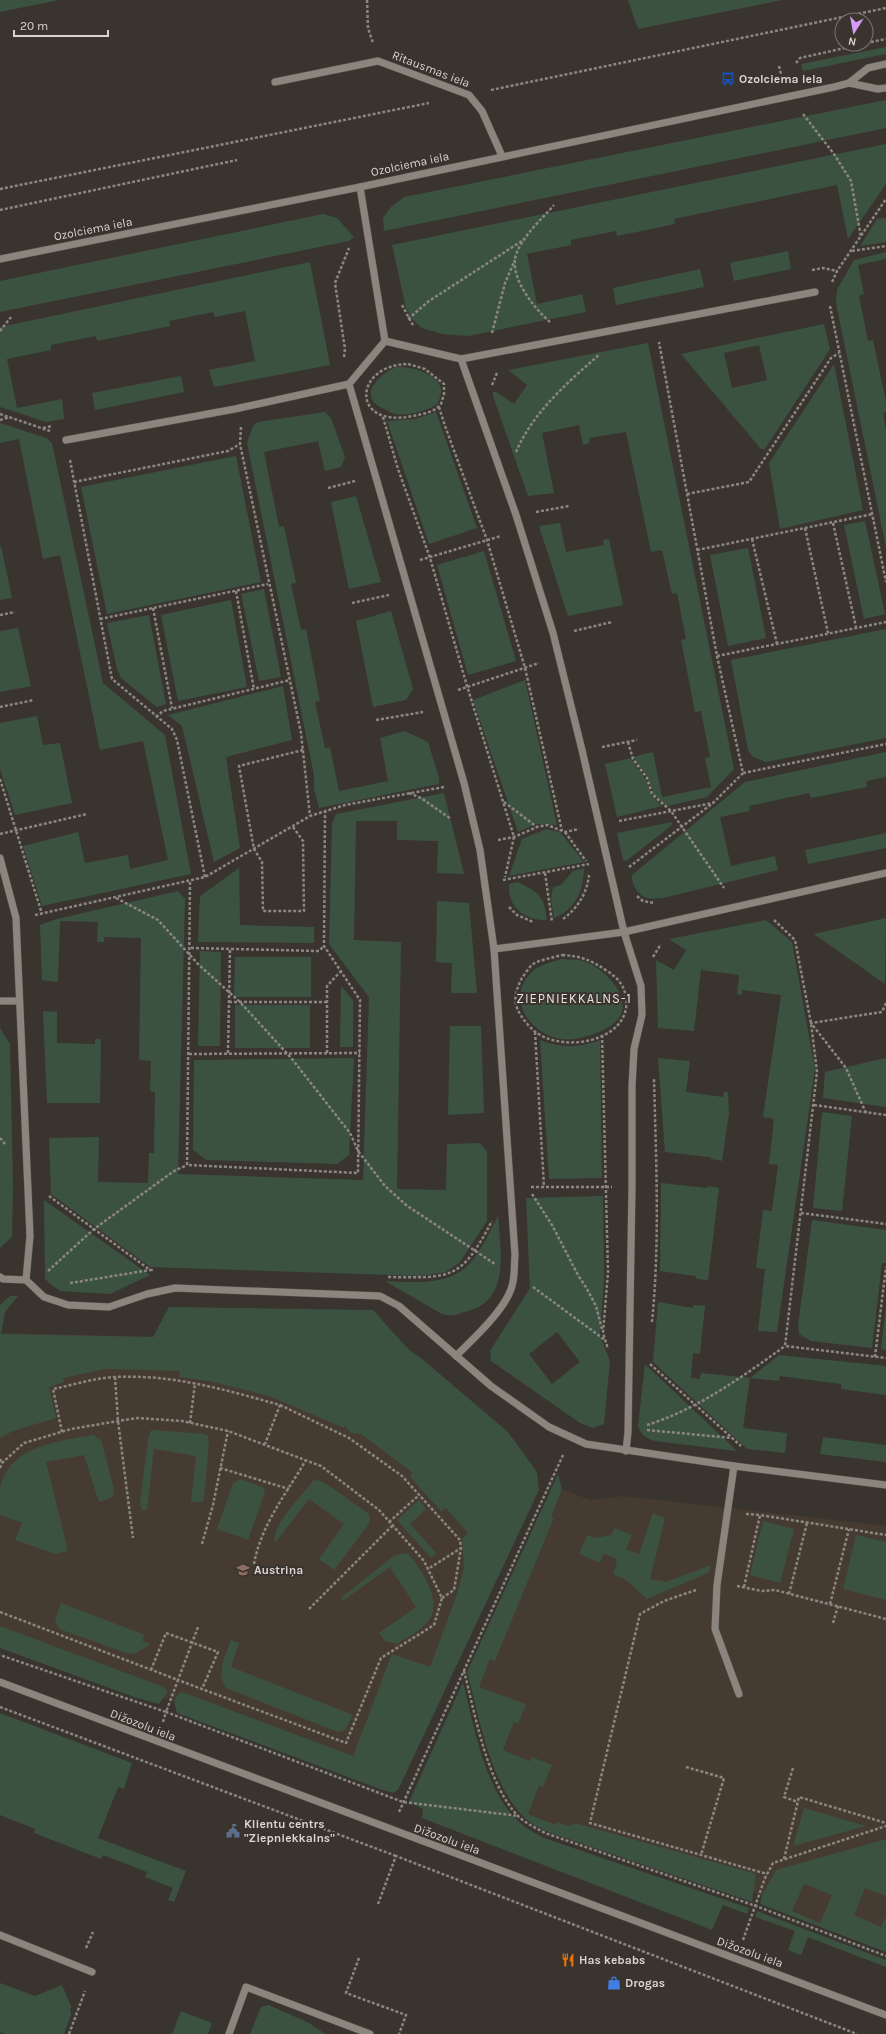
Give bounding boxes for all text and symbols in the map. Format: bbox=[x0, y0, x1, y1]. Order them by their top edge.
scale bar bbox=[14, 12, 108, 38]
north arrow bbox=[834, 12, 874, 52]
text: 20 m bbox=[20, 19, 48, 33]
text: N bbox=[847, 34, 857, 48]
street label: Rītausmas iela bbox=[390, 48, 472, 90]
bus stop icon: Ozolciema iela bbox=[720, 71, 736, 87]
place label: Ozolciema iela bbox=[739, 72, 823, 86]
street label: Ozolciema iela bbox=[370, 149, 450, 179]
street label: Ozolciema iela bbox=[53, 215, 133, 243]
district label: ZIEPNIEKKALNS-1 bbox=[516, 991, 632, 1006]
school or university icon: Austriņa bbox=[235, 1562, 251, 1578]
place label: Austriņa bbox=[254, 1563, 303, 1577]
street label: Dižozolu iela bbox=[108, 1706, 178, 1744]
place label: Klientu centrs "Ziepniekkalns" bbox=[244, 1817, 335, 1845]
street label: Dižozolu iela bbox=[412, 1821, 482, 1857]
public building icon: Klientu centrs "Ziepniekkalns" bbox=[225, 1823, 241, 1839]
street label: Dižozolu iela bbox=[715, 1934, 785, 1970]
restaurant icon: Has kebabs bbox=[560, 1952, 576, 1968]
place label: Has kebabs bbox=[579, 1953, 645, 1967]
shop icon: Drogas bbox=[606, 1975, 622, 1991]
place label: Drogas bbox=[625, 1976, 665, 1990]

